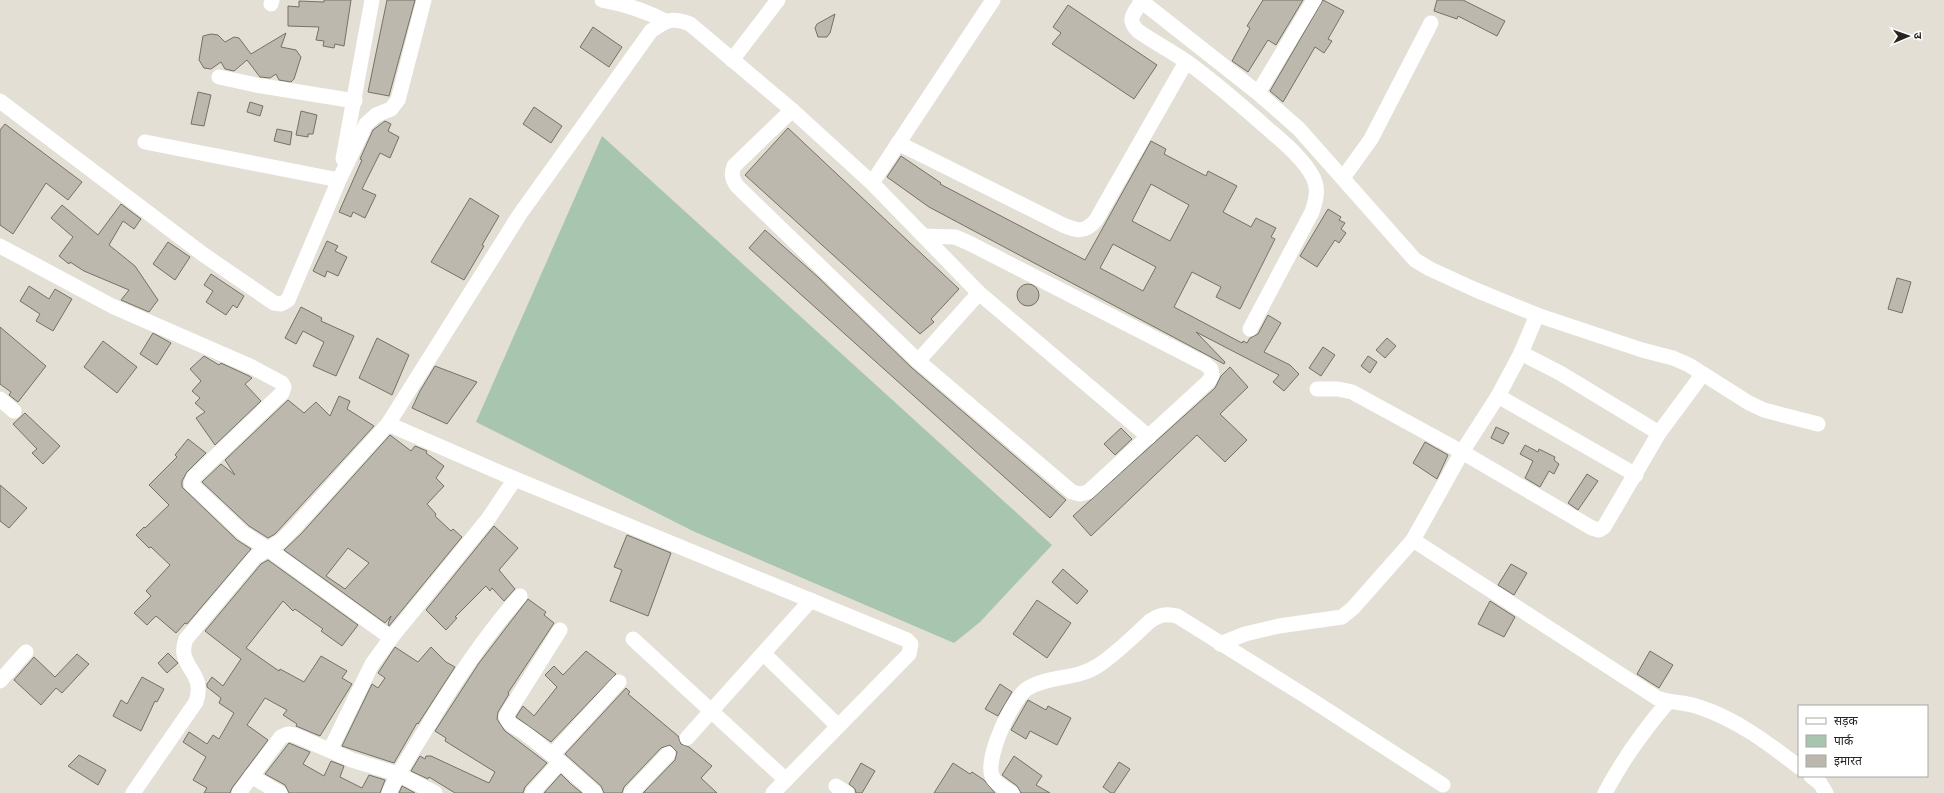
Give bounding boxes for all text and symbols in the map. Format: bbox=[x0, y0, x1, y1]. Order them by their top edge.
north arrow bbox=[1888, 16, 1928, 56]
text: उ bbox=[1911, 32, 1925, 40]
legend bbox=[1798, 705, 1928, 777]
text: सड़क bbox=[1834, 713, 1859, 728]
text: पार्क bbox=[1834, 733, 1854, 748]
text: इमारत bbox=[1834, 753, 1863, 768]

